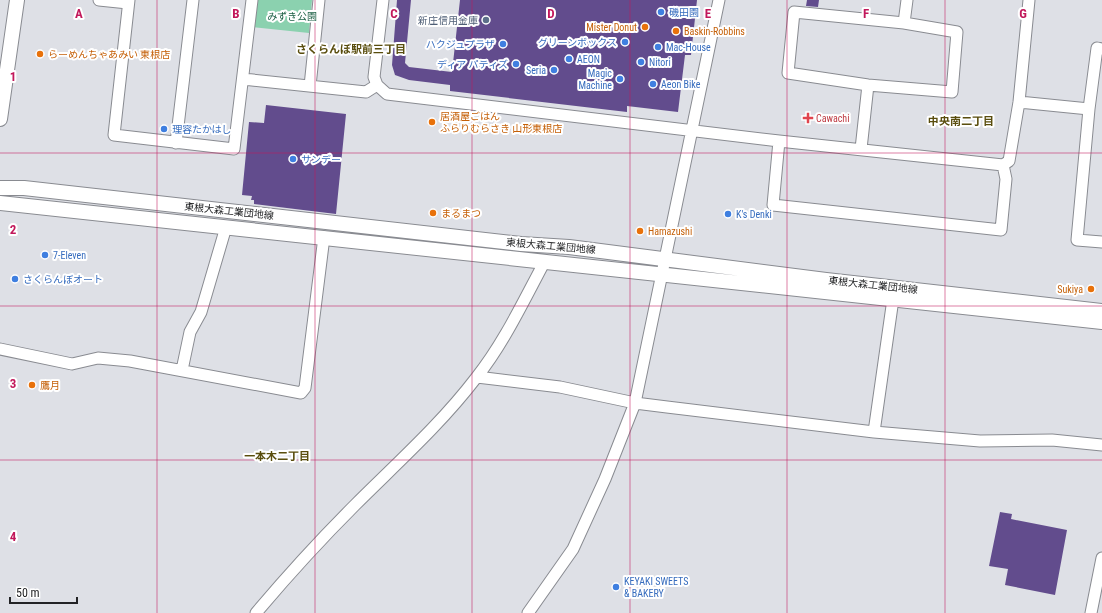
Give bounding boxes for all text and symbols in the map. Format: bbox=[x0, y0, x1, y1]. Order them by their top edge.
text: A bbox=[75, 6, 83, 21]
text: B bbox=[232, 6, 240, 21]
text: C bbox=[390, 6, 398, 21]
text: D bbox=[547, 6, 555, 21]
text: E bbox=[705, 6, 712, 21]
text: F bbox=[863, 6, 869, 21]
text: G bbox=[1019, 6, 1027, 21]
marker: 磯田園 bbox=[656, 7, 666, 17]
place label: 磯田園 bbox=[669, 7, 699, 18]
park label: みずき公園 bbox=[267, 11, 317, 22]
place label: 新庄信用金庫 bbox=[418, 15, 478, 26]
marker: 新庄信用金庫 bbox=[481, 15, 491, 25]
place label: Mister Donut bbox=[586, 22, 637, 33]
marker: Mister Donut bbox=[640, 22, 650, 32]
marker: Baskin-Robbins bbox=[671, 26, 681, 36]
place label: Baskin-Robbins bbox=[684, 26, 745, 37]
place label: グリーンボックス bbox=[538, 37, 617, 48]
marker: グリーンボックス bbox=[620, 37, 630, 47]
place label: ハクジュプラザ bbox=[426, 39, 495, 50]
marker: ハクジュプラザ bbox=[498, 39, 508, 49]
marker: Mac-House bbox=[653, 42, 663, 52]
place label: Mac-House bbox=[666, 42, 711, 53]
district label: さくらんぼ駅前三丁目 bbox=[296, 43, 406, 56]
marker: らーめんちゃあみい 東根店 bbox=[35, 49, 45, 59]
place label: らーめんちゃあみい 東根店 bbox=[48, 49, 170, 60]
marker: AEON bbox=[564, 54, 574, 64]
place label: AEON bbox=[577, 54, 600, 65]
marker: Nitori bbox=[636, 57, 646, 67]
place label: Nitori bbox=[649, 57, 671, 68]
place label: ディア パティズ bbox=[437, 59, 508, 70]
marker: ディア パティズ bbox=[511, 59, 521, 69]
place label: Seria bbox=[526, 65, 546, 76]
marker: Seria bbox=[549, 65, 559, 75]
place label: Magic Machine bbox=[578, 68, 612, 91]
text: 1 bbox=[10, 69, 16, 84]
marker: Magic Machine bbox=[615, 74, 625, 84]
marker: Aeon Bike bbox=[648, 79, 658, 89]
place label: Aeon Bike bbox=[661, 79, 701, 90]
place label: 居酒屋ごはん ふらりむらさき 山形東根店 bbox=[440, 111, 562, 134]
marker: Cawachi bbox=[803, 113, 813, 123]
place label: Cawachi bbox=[816, 113, 850, 124]
district label: 中央南二丁目 bbox=[928, 115, 994, 128]
marker: 居酒屋ごはん ふらりむらさき 山形東根店 bbox=[427, 117, 437, 127]
marker: 理容たかはし bbox=[159, 124, 169, 134]
place label: 理容たかはし bbox=[172, 124, 232, 135]
marker: サンデー bbox=[288, 154, 298, 164]
place label: サンデー bbox=[301, 154, 341, 165]
street label: 東根大森工業団地線 bbox=[184, 201, 274, 221]
marker: まるまつ bbox=[428, 208, 438, 218]
place label: まるまつ bbox=[441, 208, 481, 219]
marker: K's Denki bbox=[723, 209, 733, 219]
place label: K's Denki bbox=[736, 209, 772, 220]
text: 2 bbox=[10, 222, 17, 237]
marker: Hamazushi bbox=[635, 226, 645, 236]
place label: Hamazushi bbox=[648, 226, 692, 237]
street label: 東根大森工業団地線 bbox=[506, 237, 596, 255]
marker: 7-Eleven bbox=[40, 250, 50, 260]
place label: 7-Eleven bbox=[53, 250, 86, 261]
marker: さくらんぼオート bbox=[10, 274, 20, 284]
place label: さくらんぼオート bbox=[23, 274, 103, 285]
street label: 東根大森工業団地線 bbox=[828, 275, 918, 295]
place label: Sukiya bbox=[1057, 284, 1083, 295]
marker: Sukiya bbox=[1086, 284, 1096, 294]
text: 3 bbox=[10, 376, 16, 391]
marker: 鷹月 bbox=[27, 380, 37, 390]
place label: 鷹月 bbox=[40, 380, 60, 391]
district label: 一本木二丁目 bbox=[244, 450, 310, 463]
text: 4 bbox=[10, 529, 17, 544]
place label: KEYAKI SWEETS & BAKERY bbox=[624, 576, 688, 599]
scale bar bbox=[10, 579, 77, 605]
marker: KEYAKI SWEETS & BAKERY bbox=[611, 582, 621, 592]
text: 50 m bbox=[16, 586, 40, 600]

